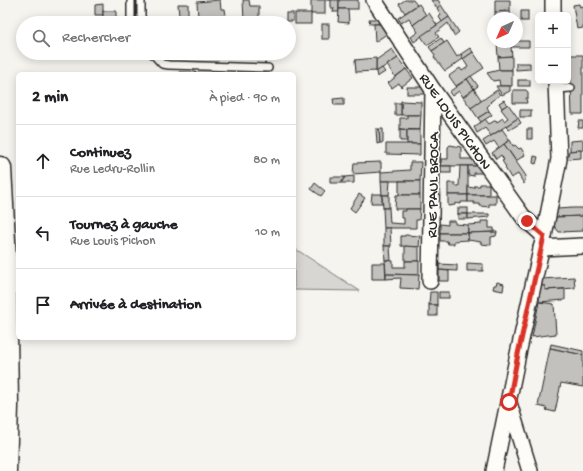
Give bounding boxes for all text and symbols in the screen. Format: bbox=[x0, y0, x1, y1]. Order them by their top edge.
north arrow bbox=[487, 12, 523, 48]
map controls bbox=[535, 12, 571, 84]
button: + bbox=[535, 12, 571, 48]
search box bbox=[16, 16, 296, 60]
icon: search bbox=[30, 27, 52, 49]
text: Rechercher bbox=[62, 29, 130, 47]
button: − bbox=[535, 48, 571, 84]
street label: RUE LOUIS PICHON bbox=[414, 70, 495, 174]
text: 2 min bbox=[32, 88, 68, 108]
text: À pied · 90 m bbox=[209, 91, 280, 106]
street label: RUE PAUL BROCA bbox=[424, 131, 444, 238]
text: Continuez bbox=[70, 144, 131, 162]
icon: ahead bbox=[32, 150, 54, 172]
text: 80 m bbox=[253, 153, 280, 168]
text: Rue Ledru-Rollin bbox=[70, 162, 155, 177]
route end bbox=[518, 212, 536, 230]
text: Tournez à gauche bbox=[70, 216, 178, 234]
icon: left bbox=[32, 222, 54, 244]
text: 10 m bbox=[255, 225, 280, 240]
text: Rue Louis Pichon bbox=[70, 234, 155, 249]
icon: arrive bbox=[32, 294, 54, 316]
text: Arrivée à destination bbox=[70, 296, 201, 314]
route start bbox=[500, 393, 518, 411]

